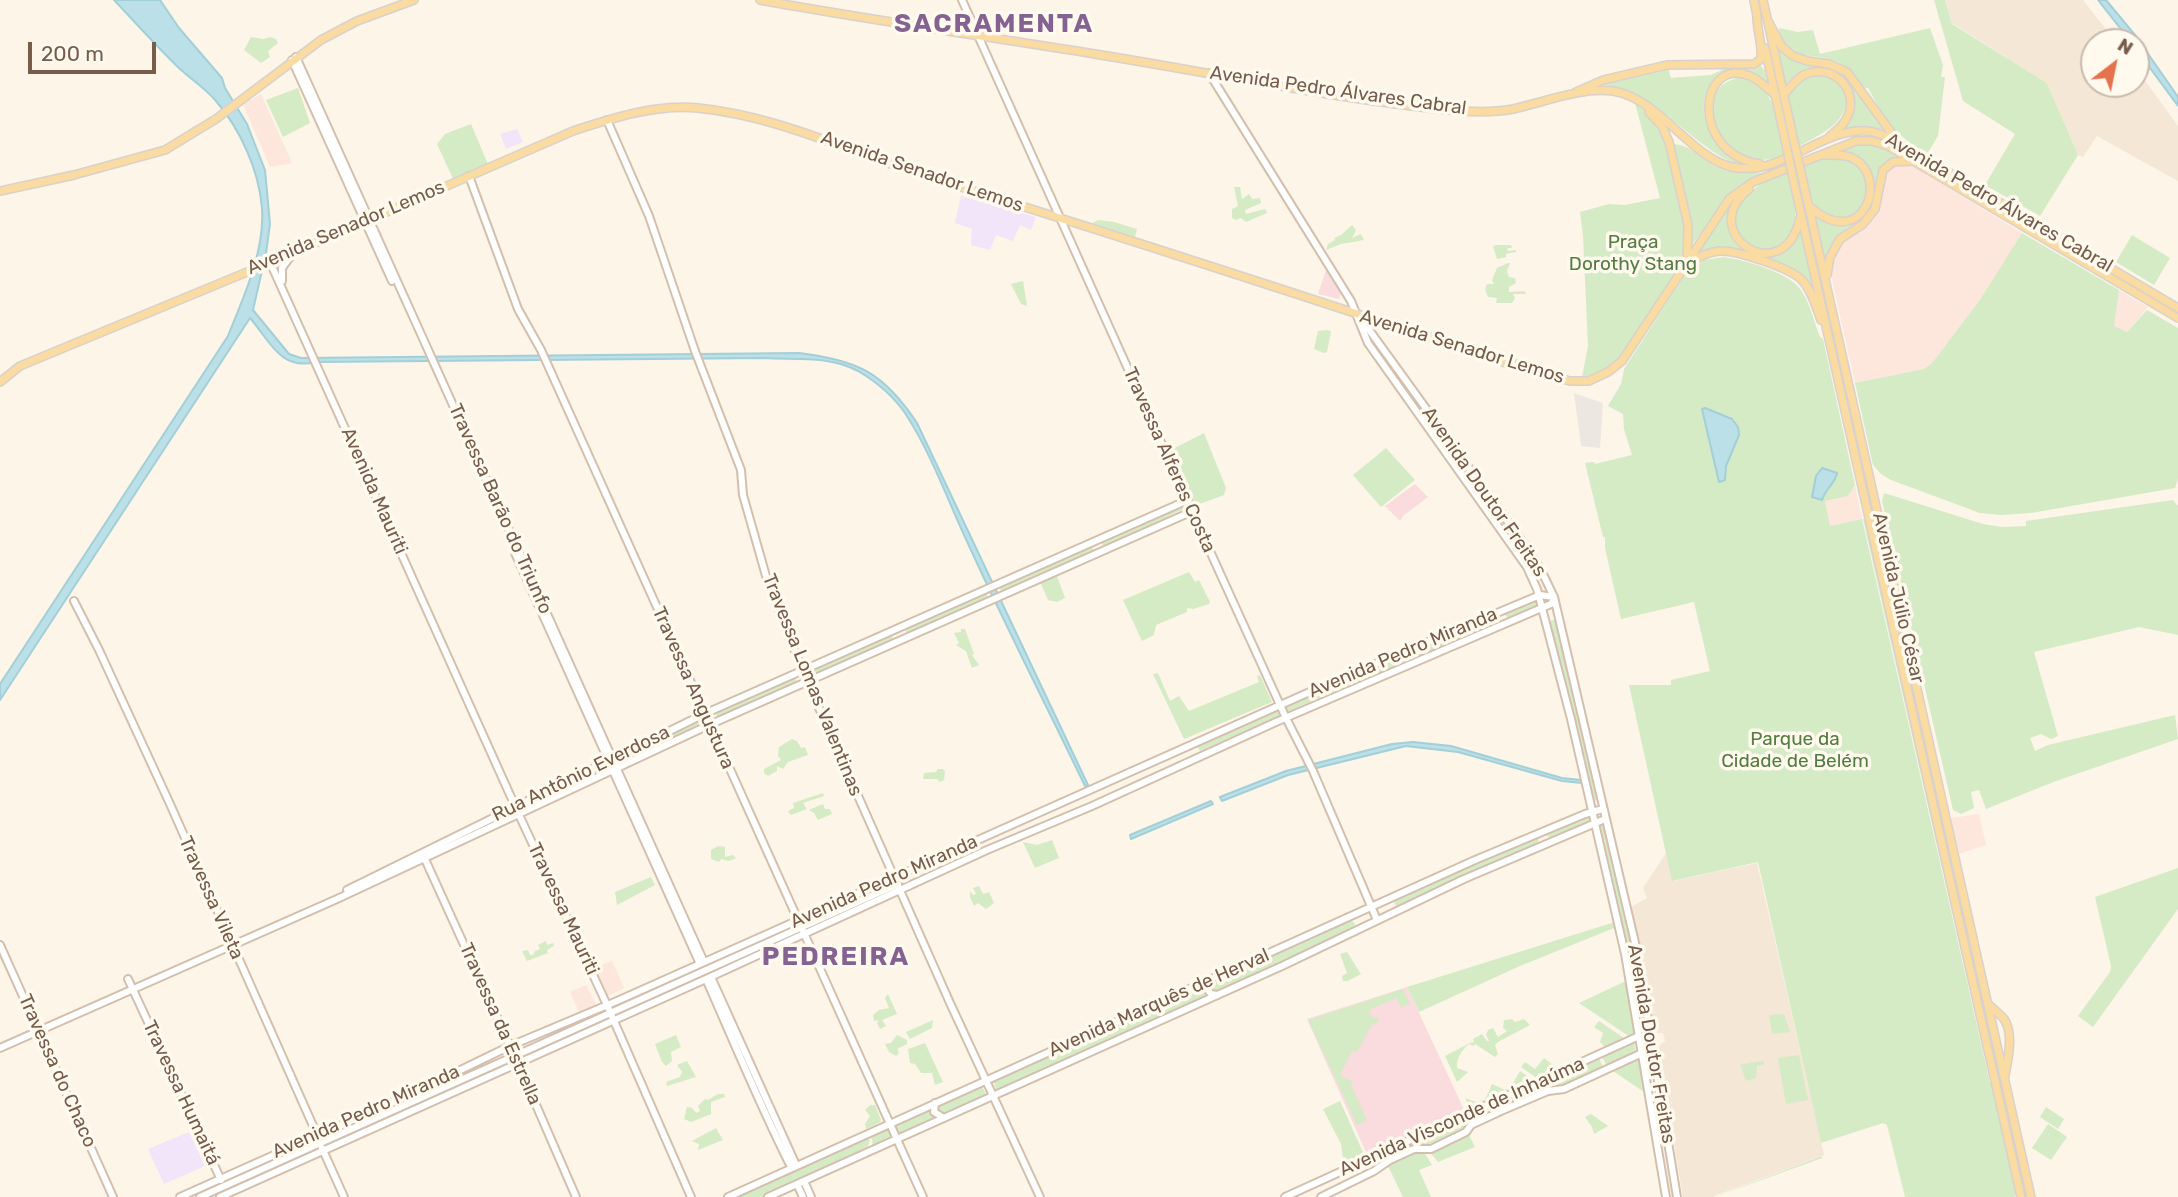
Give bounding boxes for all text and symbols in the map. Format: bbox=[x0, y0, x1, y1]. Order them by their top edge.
district label: SACRAMENTA bbox=[895, 8, 1093, 40]
scale bar bbox=[32, 28, 159, 72]
north arrow bbox=[2080, 28, 2150, 98]
text: N bbox=[2113, 33, 2137, 60]
text: 200 m bbox=[41, 41, 104, 66]
street label: Avenida Pedro Álvares Cabral bbox=[1208, 62, 1468, 120]
street label: Avenida Senador Lemos bbox=[818, 127, 1026, 217]
street label: Avenida Pedro Álvares Cabral bbox=[1881, 128, 2117, 278]
street label: Avenida Senador Lemos bbox=[244, 176, 448, 280]
park label: Praça Dorothy Stang bbox=[1569, 232, 1697, 276]
street label: Avenida Senador Lemos bbox=[1357, 305, 1567, 389]
street label: Travessa Alferes Costa bbox=[1118, 364, 1220, 556]
street label: Travessa Barão do Triunfo bbox=[443, 400, 557, 618]
street label: Avenida Doutor Freitas bbox=[1417, 403, 1551, 581]
street label: Avenida Mauriti bbox=[336, 424, 412, 558]
street label: Avenida Júlio César bbox=[1867, 510, 1929, 686]
street label: Travessa Lomas Valentinas bbox=[757, 571, 867, 799]
street label: Travessa Angustura bbox=[647, 603, 739, 773]
street label: Avenida Pedro Miranda bbox=[1305, 603, 1501, 703]
street label: Rua Antônio Everdosa bbox=[489, 721, 673, 827]
park label: Parque da Cidade de Belém bbox=[1721, 729, 1869, 773]
street label: Avenida Pedro Miranda bbox=[787, 830, 981, 934]
street label: Travessa Vileta bbox=[174, 833, 248, 963]
street label: Travessa Mauriti bbox=[522, 839, 604, 979]
street label: Travessa da Estrella bbox=[454, 940, 546, 1108]
district label: PEDREIRA bbox=[763, 941, 909, 973]
street label: Avenida Doutor Freitas bbox=[1622, 943, 1680, 1145]
street label: Avenida Marquês de Herval bbox=[1045, 944, 1273, 1062]
street label: Travessa do Chaco bbox=[13, 991, 101, 1151]
street label: Travessa Humaitá bbox=[137, 1017, 225, 1169]
street label: Avenida Visconde de Inhaúma bbox=[1336, 1053, 1588, 1181]
street label: Avenida Pedro Miranda bbox=[269, 1060, 463, 1164]

